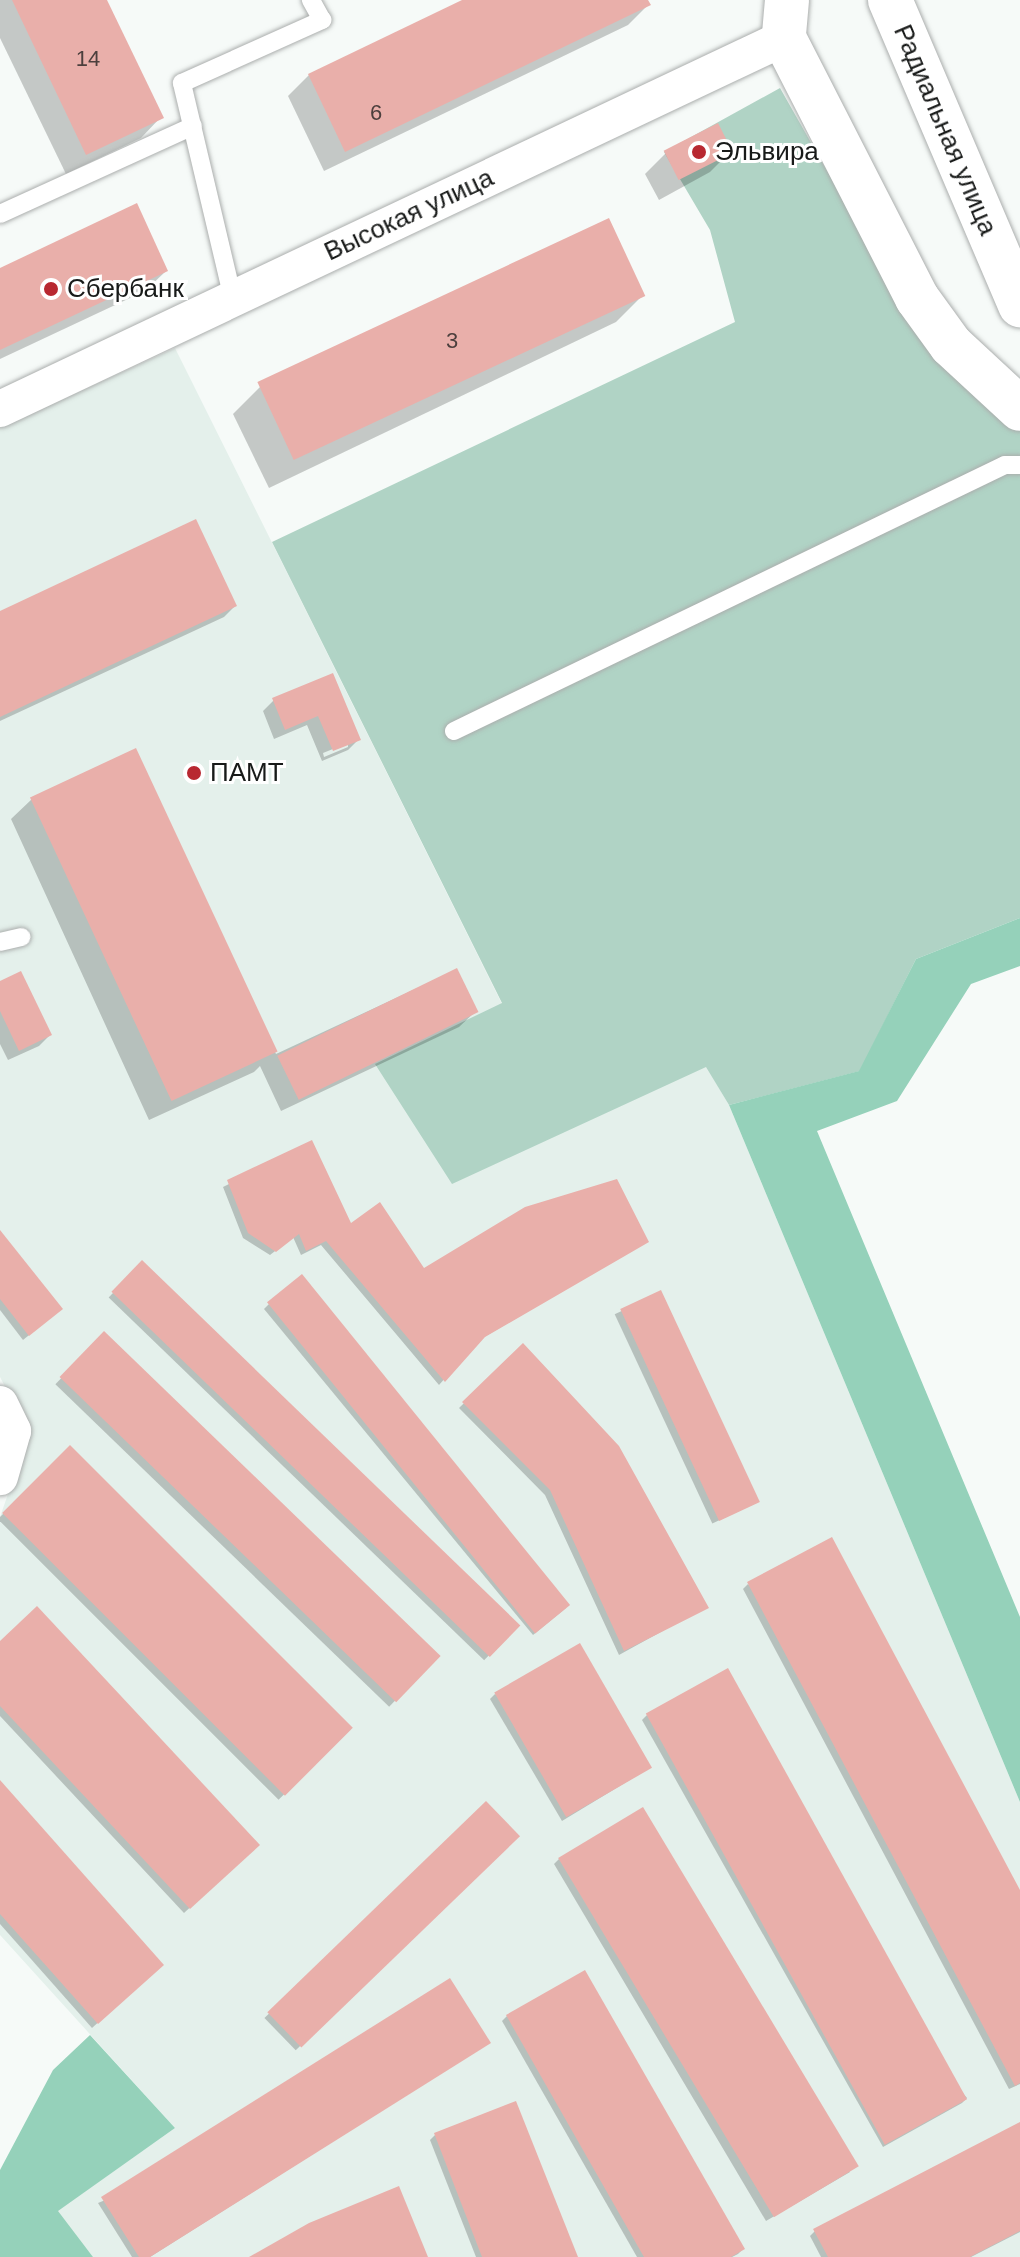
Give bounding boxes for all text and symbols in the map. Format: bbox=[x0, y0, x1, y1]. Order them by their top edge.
street label: Радиальная улица bbox=[887, 20, 1003, 240]
house number: 14 bbox=[76, 46, 100, 72]
house number: 6 bbox=[370, 100, 382, 126]
place label: Эльвира bbox=[715, 136, 819, 168]
marker: Эльвира bbox=[690, 143, 708, 161]
street label: Высокая улица bbox=[319, 162, 499, 268]
place label: Сбербанк bbox=[67, 273, 184, 305]
marker: Сбербанк bbox=[42, 280, 60, 298]
house number: 3 bbox=[446, 328, 458, 354]
place label: ПАМТ bbox=[210, 757, 284, 789]
marker: ПАМТ bbox=[185, 764, 203, 782]

